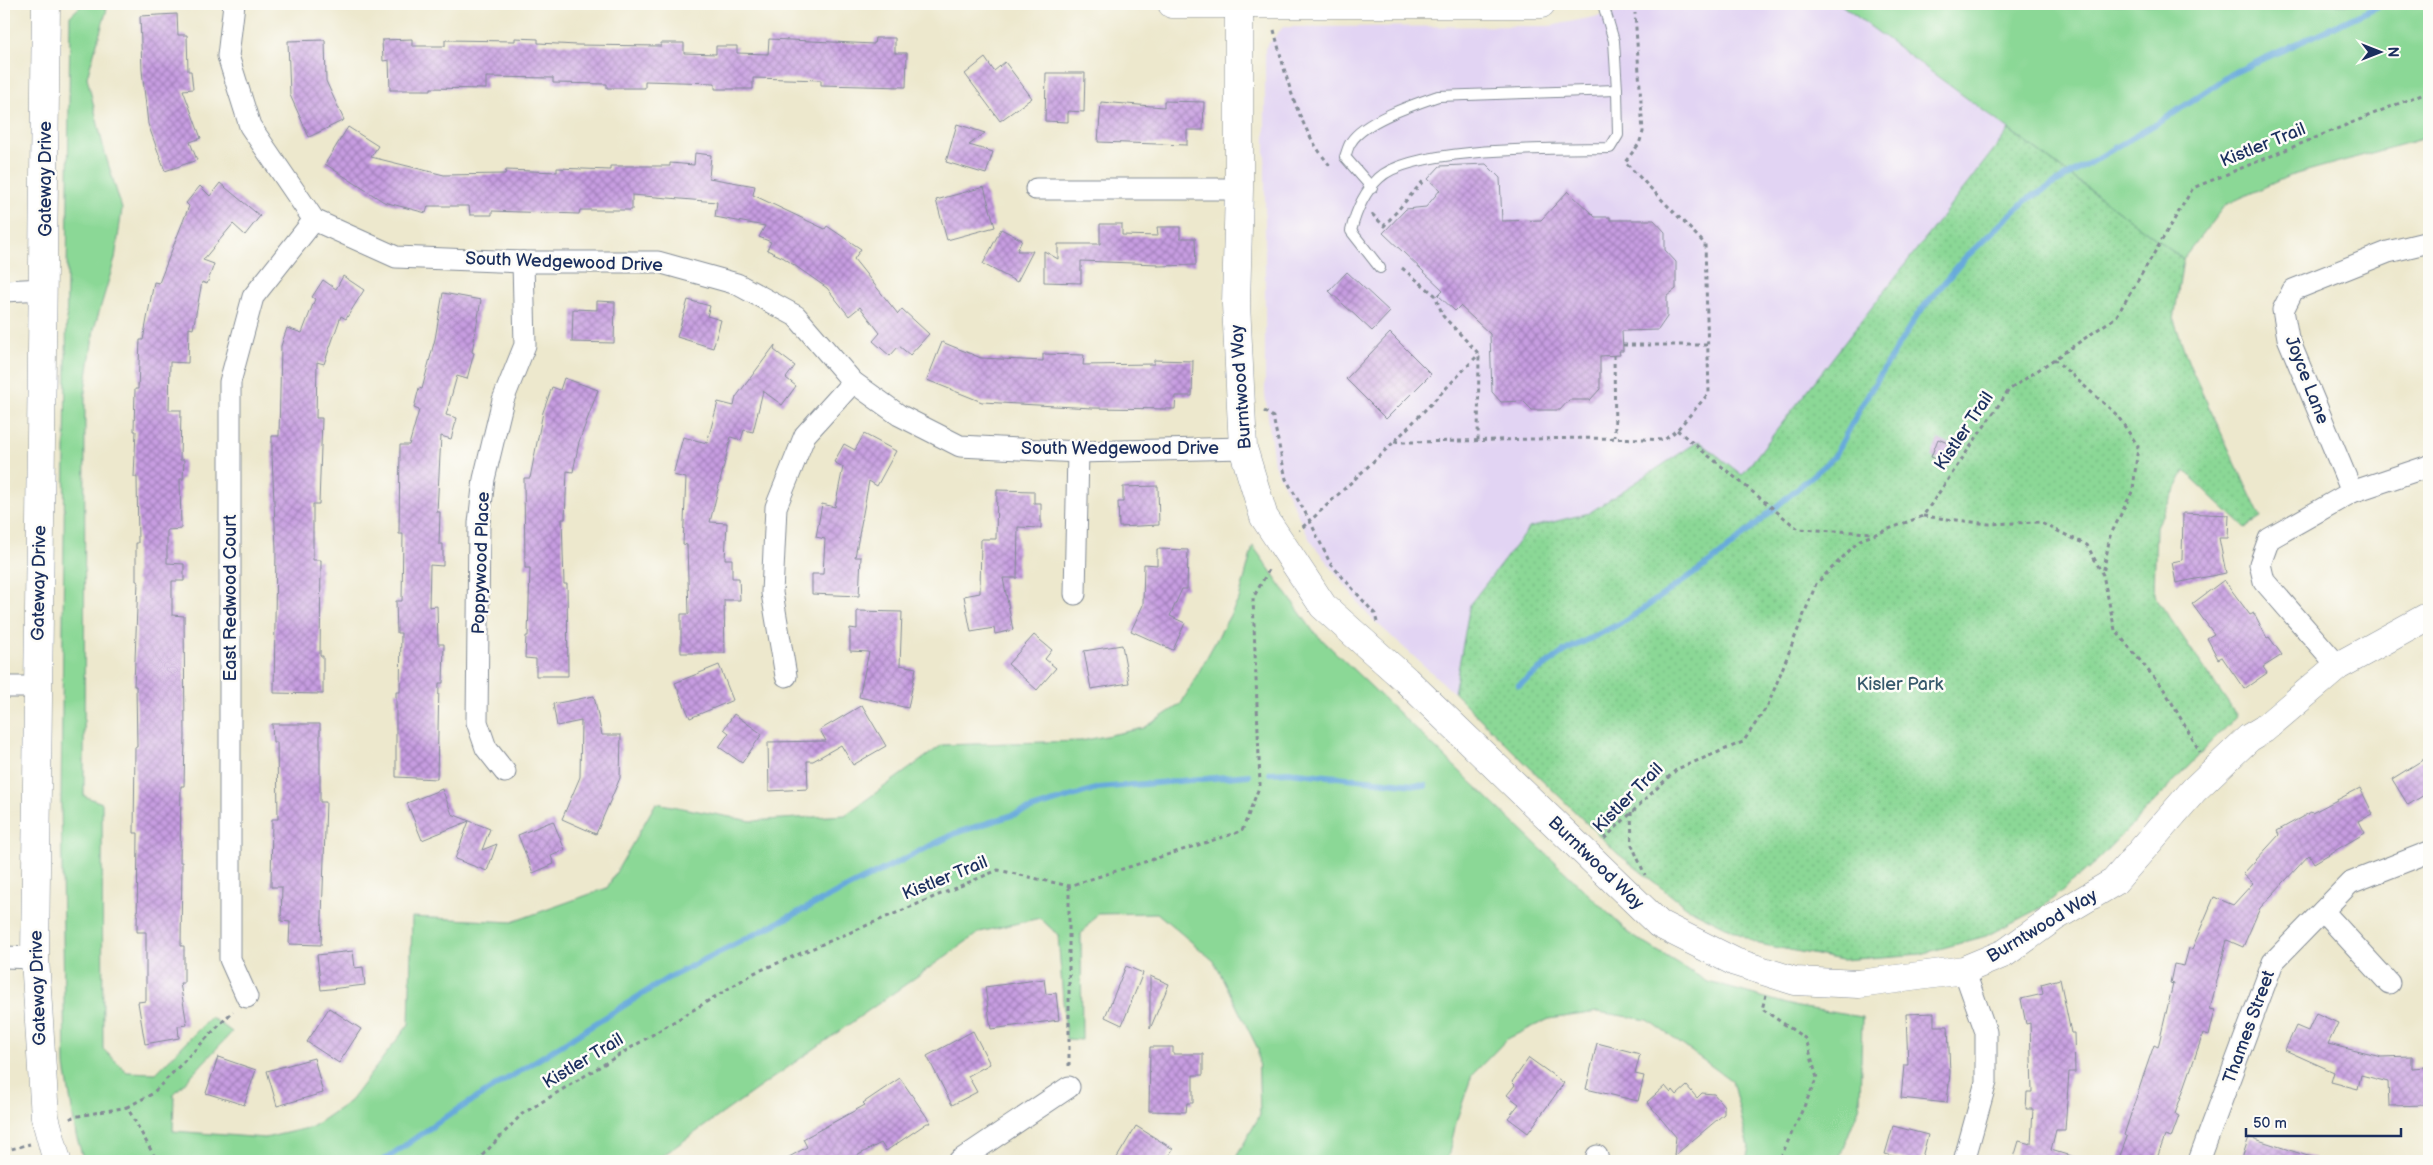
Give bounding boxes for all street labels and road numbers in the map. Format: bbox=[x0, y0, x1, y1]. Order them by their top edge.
street label: Kistler Trail bbox=[2217, 118, 2309, 172]
street label: Gateway Drive bbox=[35, 121, 56, 237]
street label: South Wedgewood Drive bbox=[465, 248, 664, 276]
street label: Burntwood Way bbox=[1226, 323, 1256, 450]
street label: Joyce Lane bbox=[2281, 333, 2334, 427]
street label: Kistler Trail bbox=[1930, 388, 1998, 474]
street label: South Wedgewood Drive bbox=[1021, 438, 1219, 459]
street label: Poppywood Place bbox=[468, 491, 494, 635]
street label: East Redwood Court bbox=[220, 514, 241, 682]
street label: Gateway Drive bbox=[27, 525, 51, 641]
street label: Kistler Trail bbox=[1589, 759, 1667, 837]
street label: Burntwood Way bbox=[1544, 812, 1649, 915]
street label: Kistler Trail bbox=[899, 851, 991, 905]
street label: Burntwood Way bbox=[1983, 884, 2102, 967]
street label: Gateway Drive bbox=[25, 930, 51, 1046]
street label: Thames Street bbox=[2219, 967, 2279, 1086]
street label: Kistler Trail bbox=[539, 1029, 627, 1093]

